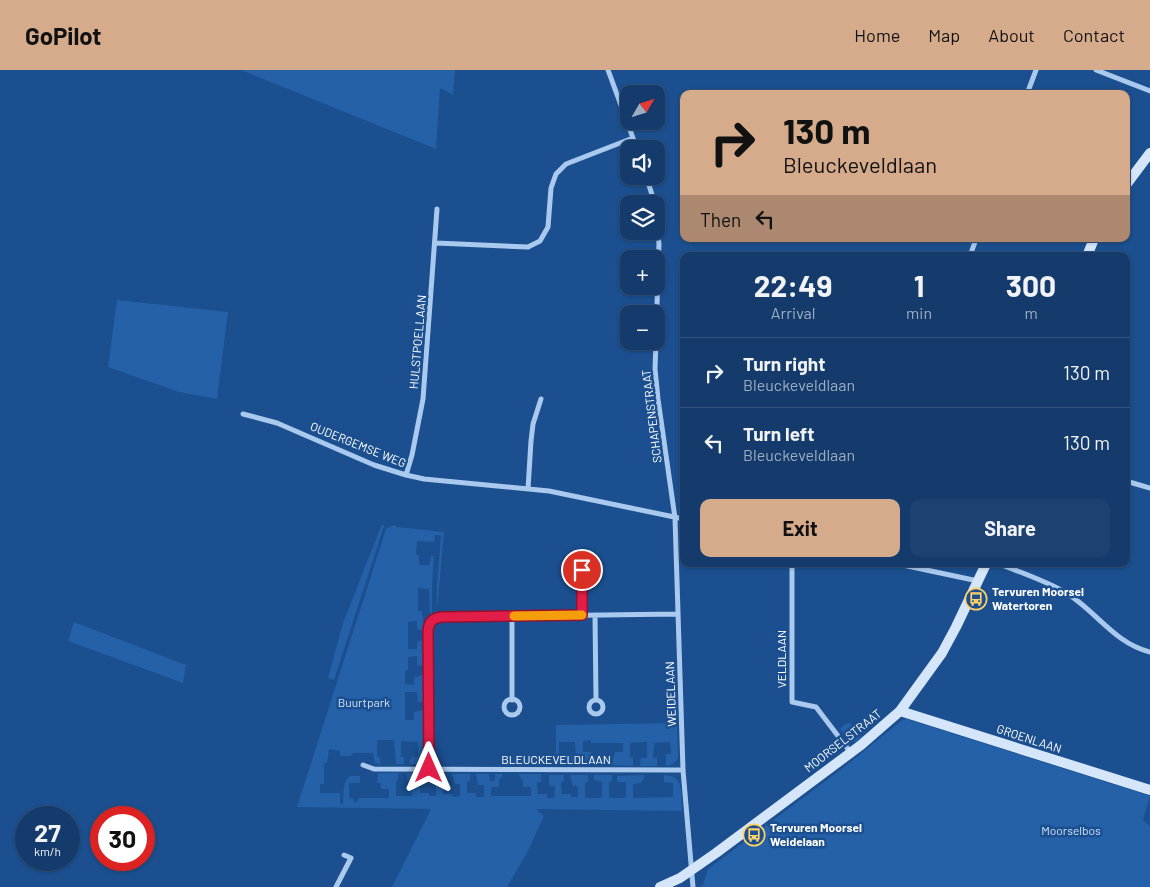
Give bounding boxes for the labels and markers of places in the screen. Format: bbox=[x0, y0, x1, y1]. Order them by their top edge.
pin bbox=[561, 549, 603, 591]
place label: Tervuren Moorsel Watertoren bbox=[992, 584, 1084, 612]
bus stop icon: Tervuren Moorsel Watertoren bbox=[964, 587, 988, 611]
place label: Tervuren Moorsel Weidelaan bbox=[770, 820, 862, 848]
bus stop icon: Tervuren Moorsel Weidelaan bbox=[742, 823, 766, 847]

